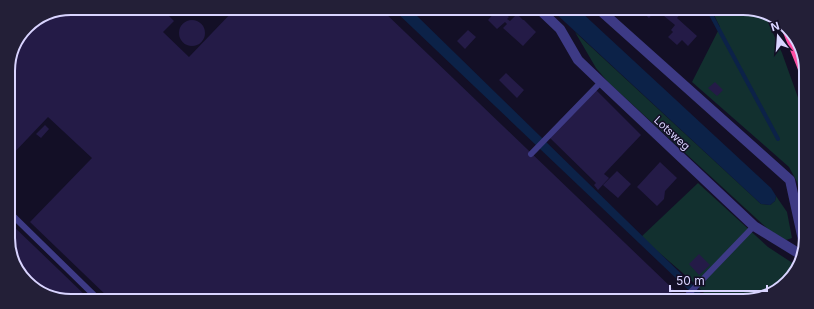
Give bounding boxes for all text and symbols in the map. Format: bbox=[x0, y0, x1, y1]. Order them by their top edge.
north arrow bbox=[758, 16, 798, 56]
text: N bbox=[769, 19, 781, 34]
street label: Lotsweg bbox=[651, 113, 693, 153]
scale bar bbox=[670, 267, 767, 293]
text: 50 m bbox=[676, 273, 705, 288]

